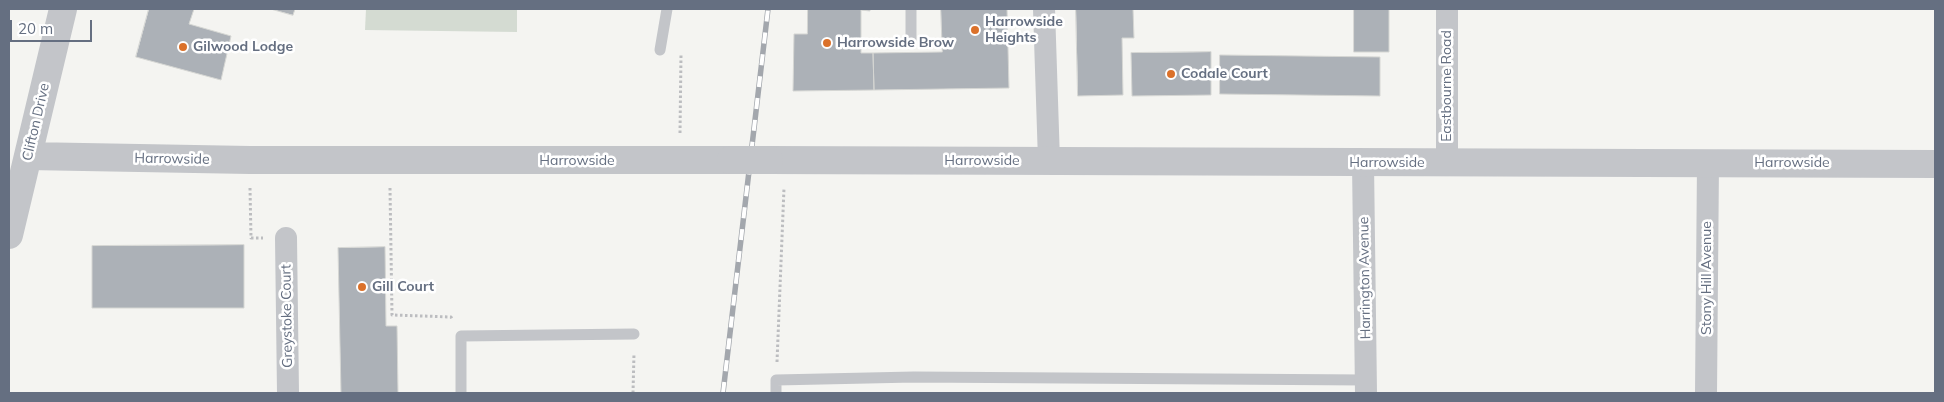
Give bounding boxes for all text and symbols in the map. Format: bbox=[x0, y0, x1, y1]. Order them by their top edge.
scale bar bbox=[12, 10, 95, 42]
place label: Harrowside Heights bbox=[985, 14, 1063, 46]
text: 20 m bbox=[18, 19, 53, 38]
marker: Harrowside Heights bbox=[969, 24, 981, 36]
street label: Eastbourne Road bbox=[1439, 30, 1455, 142]
place label: Harrowside Brow bbox=[837, 35, 954, 51]
marker: Harrowside Brow bbox=[821, 37, 833, 49]
place label: Gilwood Lodge bbox=[193, 39, 293, 55]
marker: Gilwood Lodge bbox=[177, 41, 189, 53]
place label: Codale Court bbox=[1181, 66, 1268, 82]
marker: Codale Court bbox=[1165, 68, 1177, 80]
street label: Clifton Drive bbox=[19, 82, 53, 162]
street label: Harrowside bbox=[134, 150, 210, 168]
street label: Harrowside bbox=[539, 153, 615, 169]
street label: Harrowside bbox=[944, 153, 1020, 169]
street label: Harrowside bbox=[1349, 155, 1425, 171]
street label: Harrowside bbox=[1754, 155, 1830, 171]
street label: Harrington Avenue bbox=[1356, 217, 1374, 339]
street label: Stony Hill Avenue bbox=[1699, 221, 1715, 335]
street label: Greystoke Court bbox=[278, 264, 296, 368]
place label: Gill Court bbox=[372, 279, 434, 295]
marker: Gill Court bbox=[356, 281, 368, 293]

